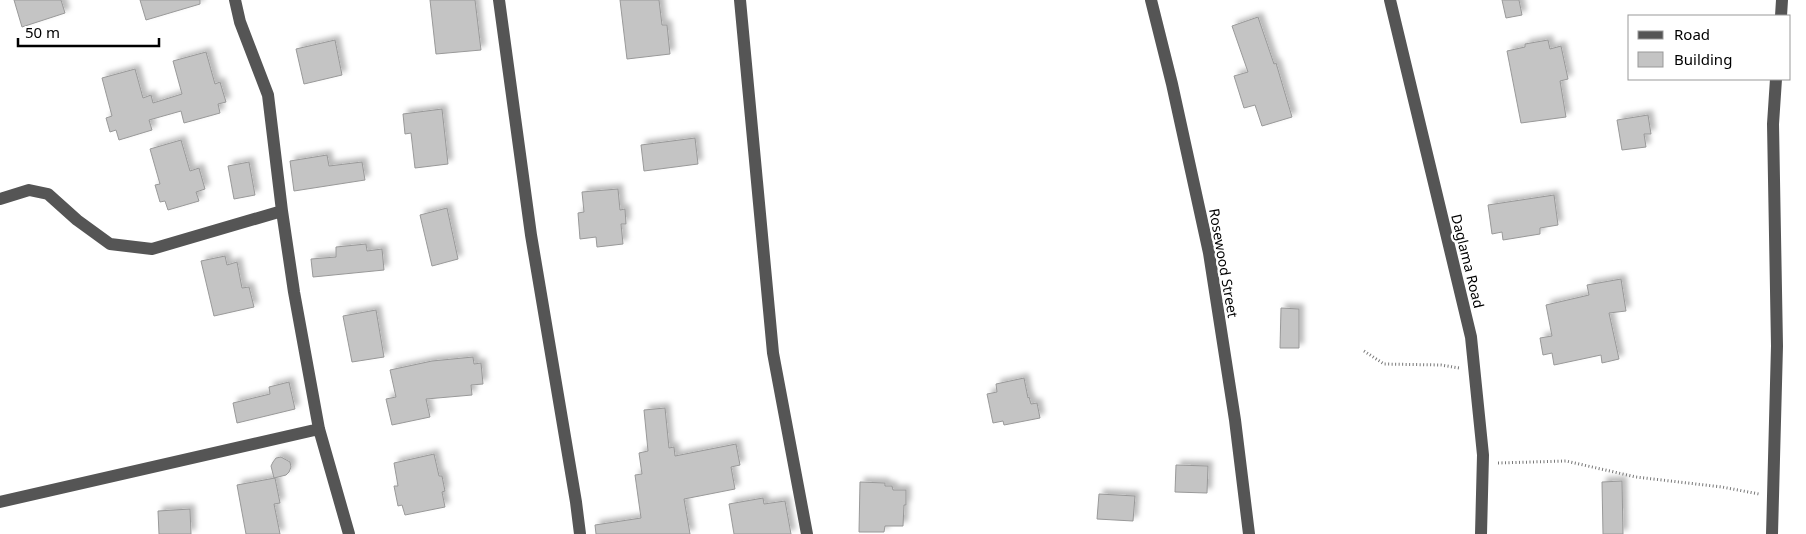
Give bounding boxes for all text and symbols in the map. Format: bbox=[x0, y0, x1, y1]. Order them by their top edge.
scale bar bbox=[18, 15, 159, 47]
legend bbox=[1628, 15, 1791, 80]
text: 50 m bbox=[25, 22, 60, 42]
text: Road bbox=[1674, 24, 1710, 44]
text: Building bbox=[1674, 49, 1732, 69]
street label: Rosewood Street bbox=[1205, 207, 1243, 319]
street label: Daglama Road bbox=[1447, 212, 1489, 310]

